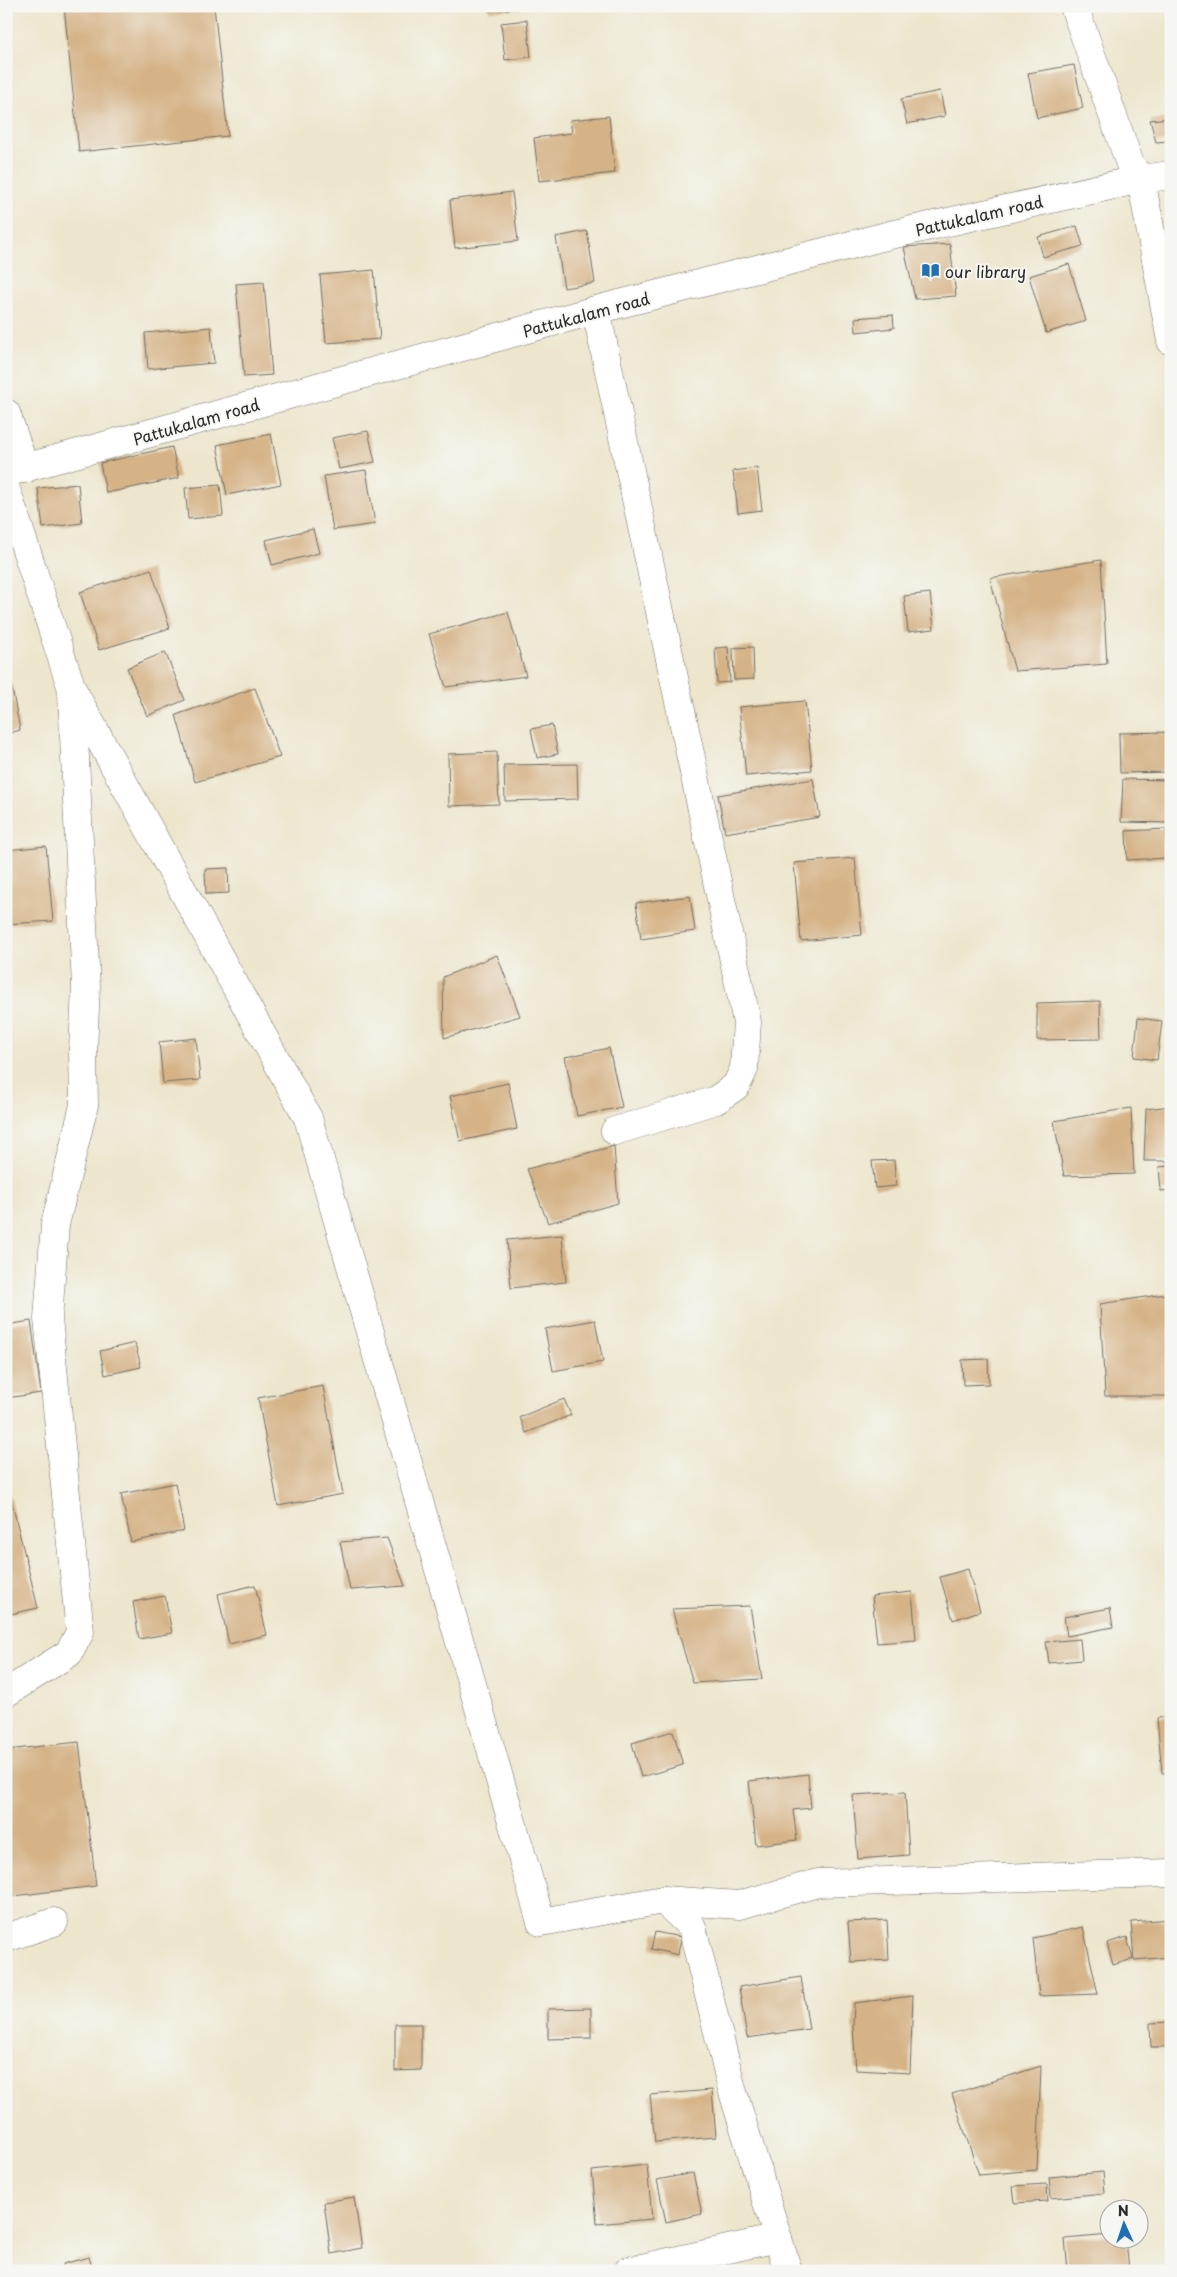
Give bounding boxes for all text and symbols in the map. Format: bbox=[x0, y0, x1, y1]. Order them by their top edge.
street label: Pattukalam road bbox=[913, 189, 1045, 241]
place label: our library bbox=[945, 259, 1026, 283]
library icon: our library bbox=[921, 261, 941, 281]
street label: Pattukalam road bbox=[520, 286, 652, 342]
street label: Pattukalam road bbox=[130, 391, 262, 451]
north arrow bbox=[1100, 2200, 1150, 2250]
text: N bbox=[1117, 2200, 1129, 2221]

